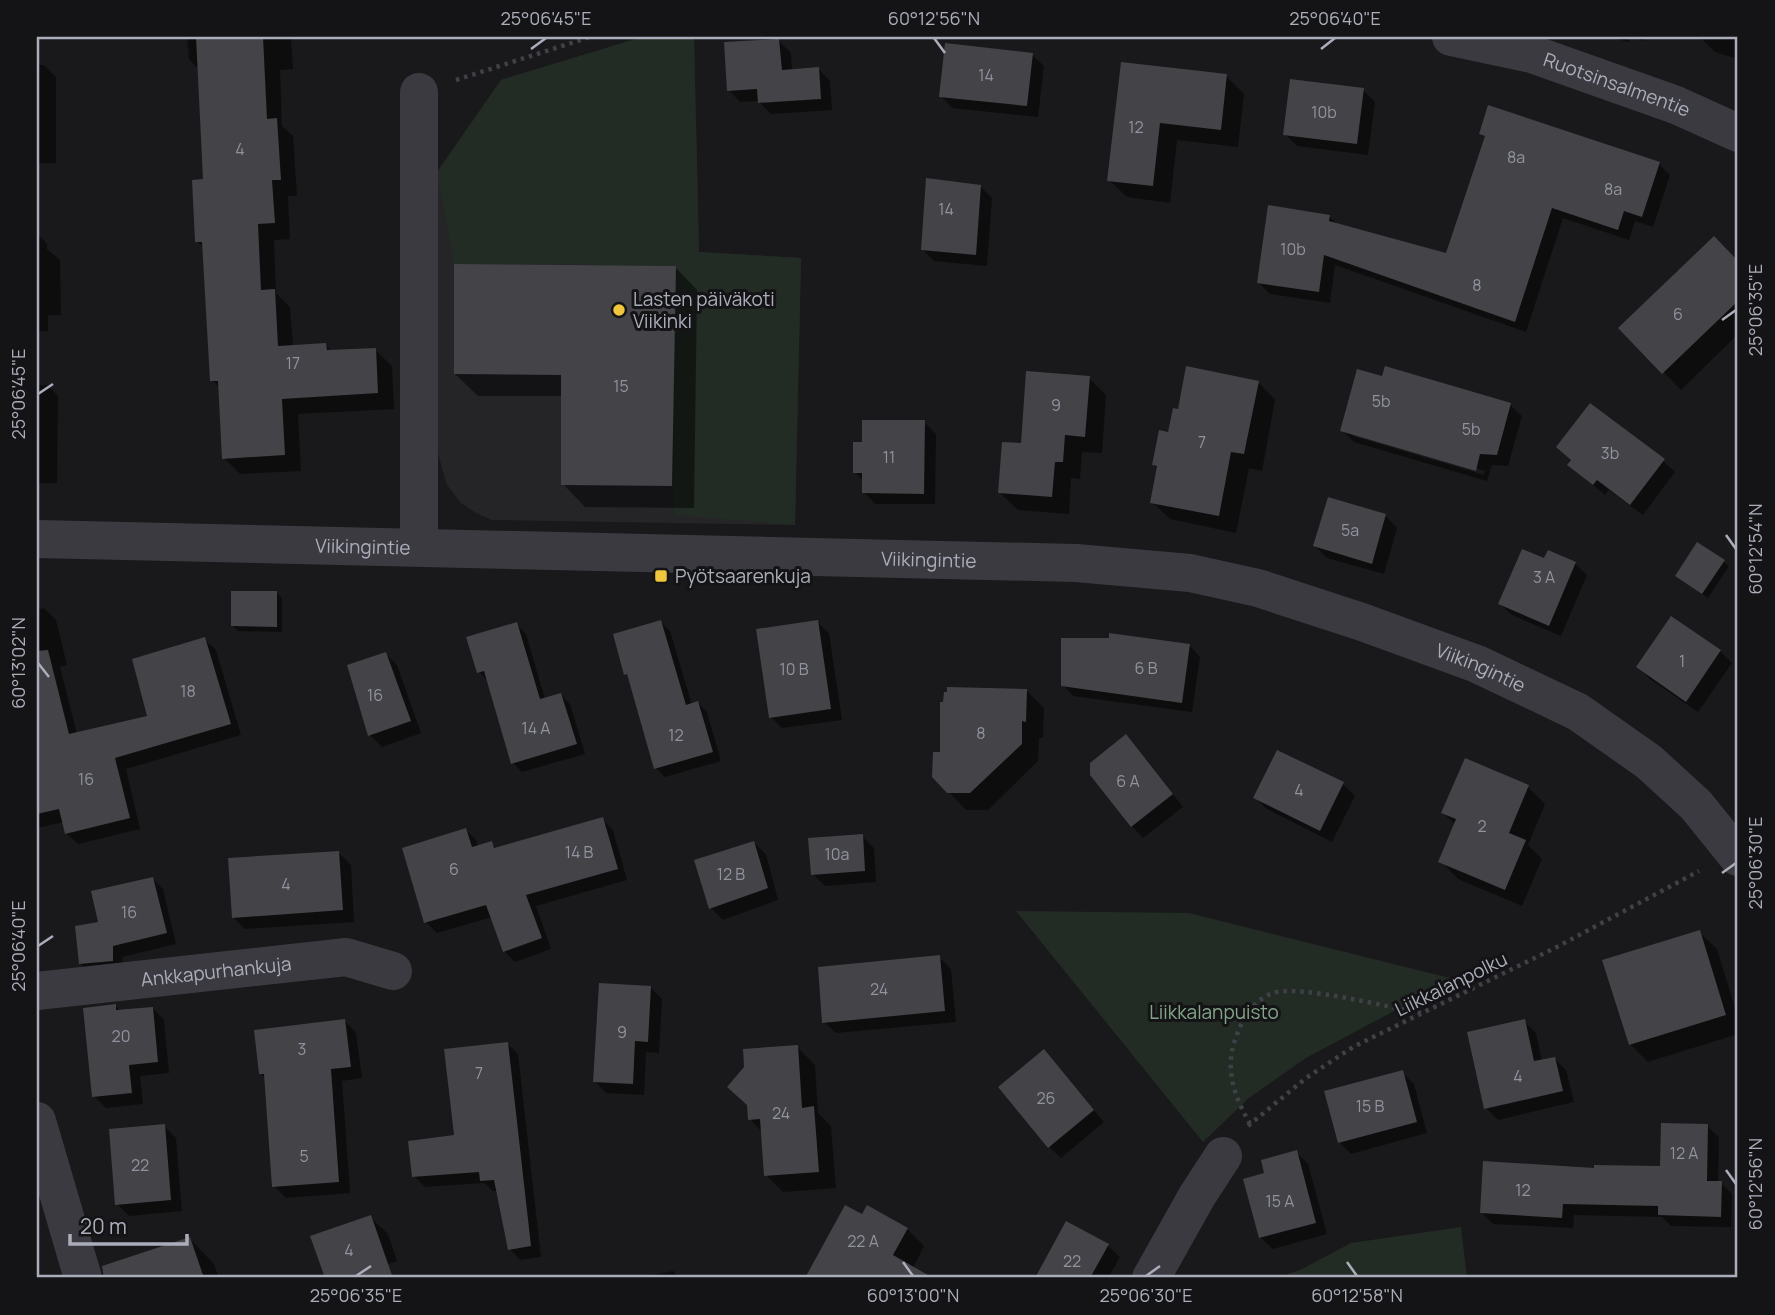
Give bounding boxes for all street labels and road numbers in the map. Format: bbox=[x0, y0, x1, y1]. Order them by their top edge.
street label: Ruotsinsalmentie bbox=[1540, 46, 1695, 123]
street label: Viikingintie bbox=[315, 532, 411, 561]
street label: Viikingintie bbox=[881, 546, 977, 574]
street label: Viikingintie bbox=[1432, 637, 1530, 698]
street label: Liikkalanpolku bbox=[1391, 946, 1511, 1022]
street label: Ankkapurhankuja bbox=[139, 950, 293, 993]

